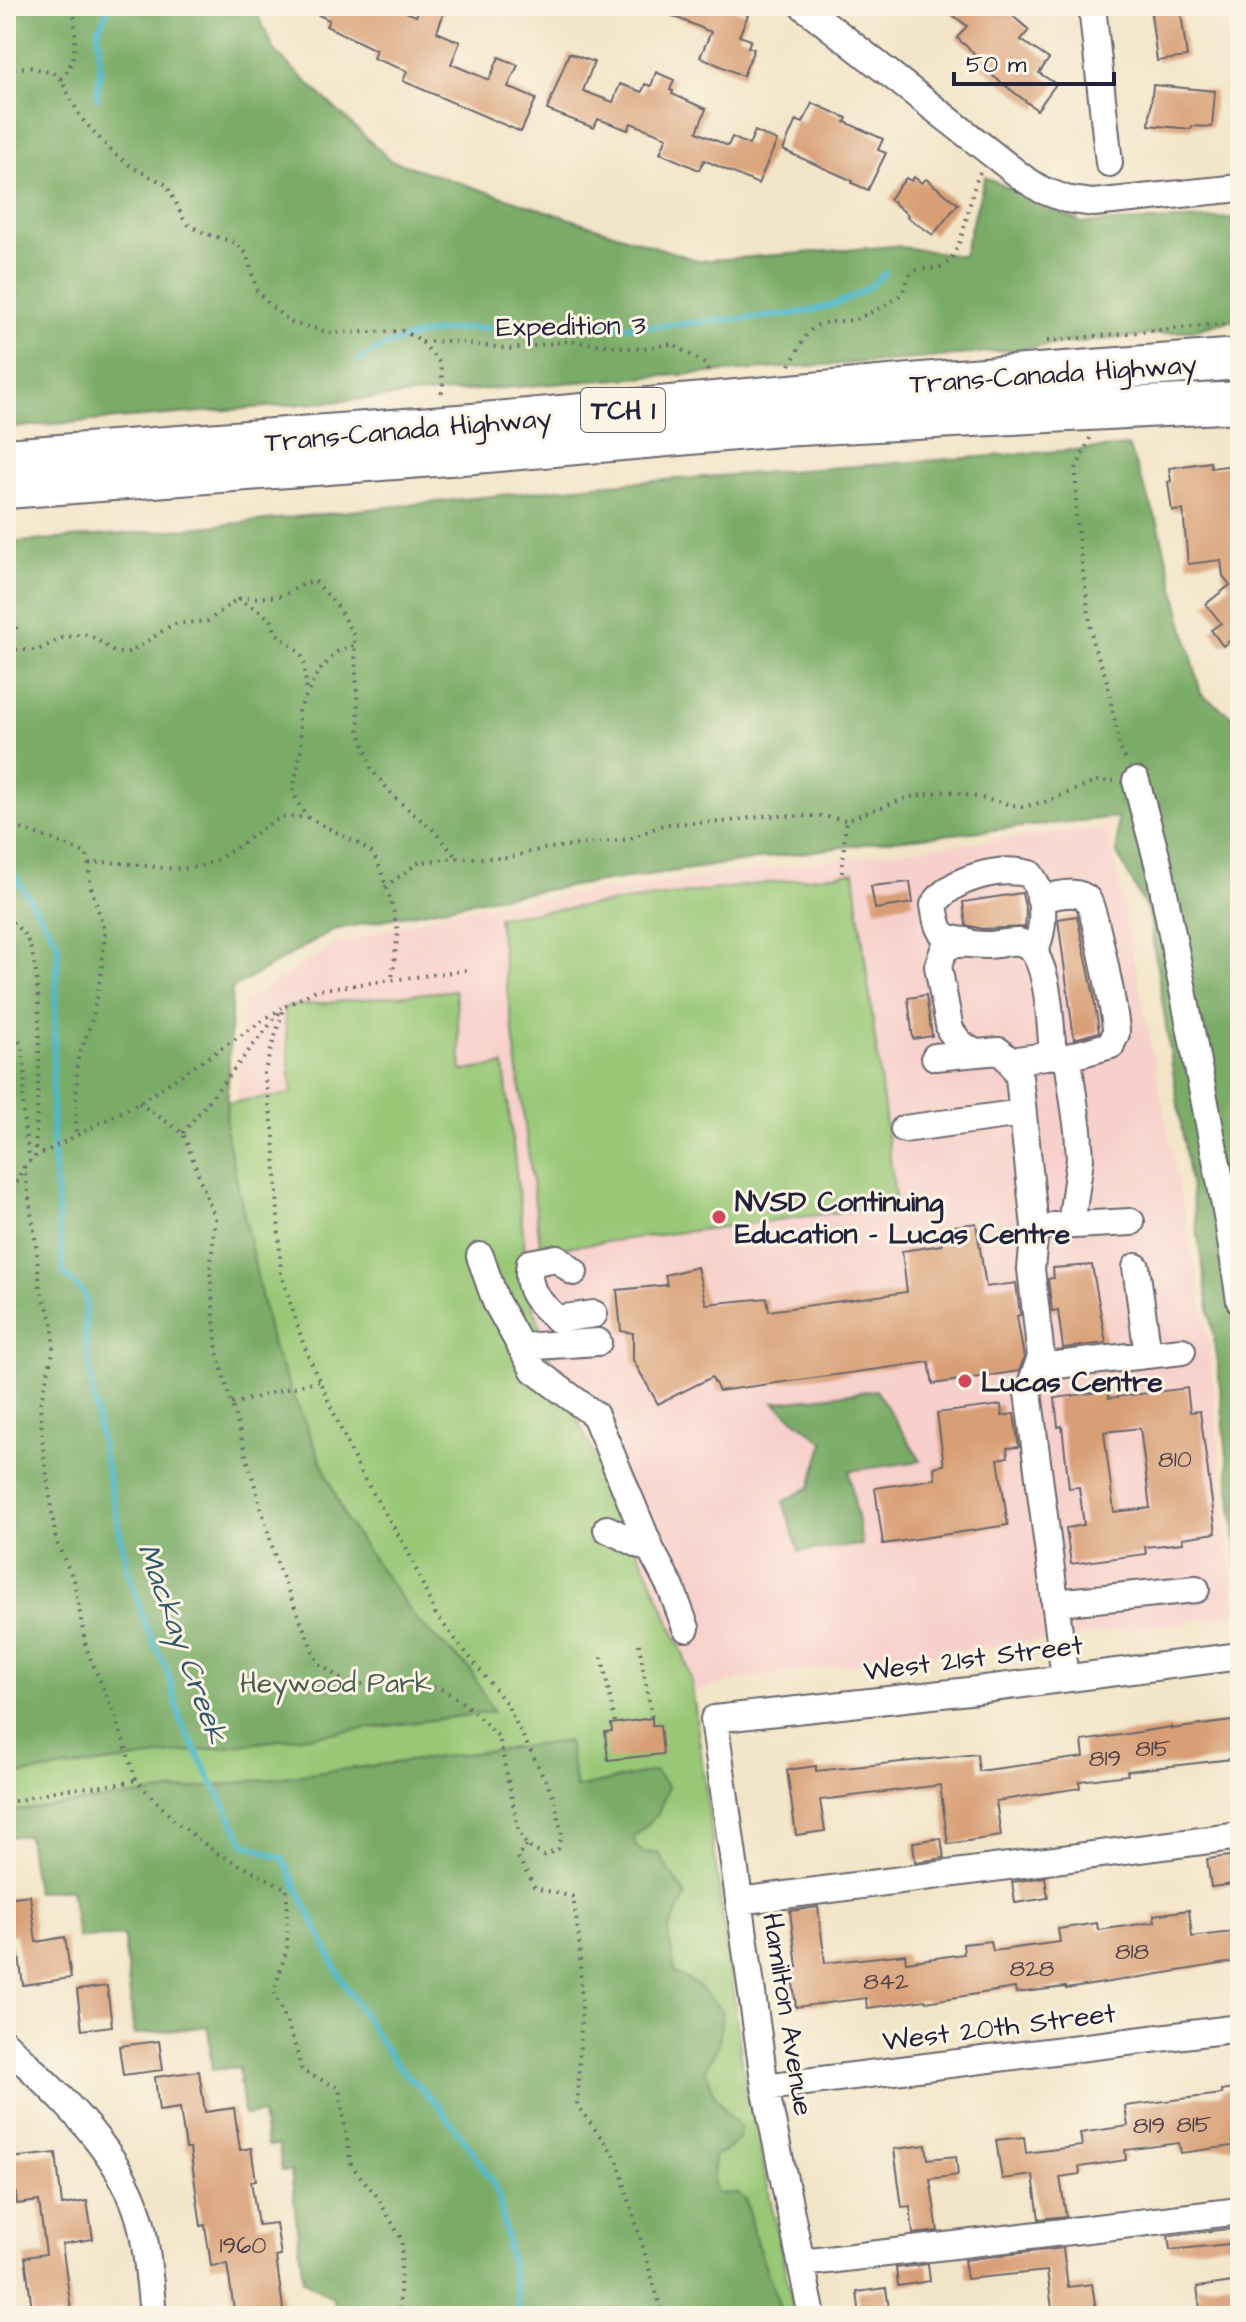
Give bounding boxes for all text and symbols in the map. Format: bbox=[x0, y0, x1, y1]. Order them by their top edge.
scale bar bbox=[954, 36, 1114, 86]
text: 50 m bbox=[966, 48, 1027, 82]
street label: Expedition 3 bbox=[496, 306, 646, 347]
street label: Trans-Canada Highway bbox=[908, 345, 1198, 406]
road number: TCH 1 bbox=[581, 388, 665, 432]
street label: Trans-Canada Highway bbox=[263, 399, 553, 464]
place label: NVSD Continuing Education - Lucas Centre bbox=[735, 1183, 1070, 1254]
marker: NVSD Continuing Education - Lucas Centre bbox=[710, 1208, 728, 1226]
place label: Lucas Centre bbox=[981, 1363, 1163, 1402]
marker: Lucas Centre bbox=[956, 1372, 974, 1390]
house number: 810 bbox=[1158, 1443, 1192, 1477]
water label: Mackay Creek bbox=[125, 1538, 238, 1750]
street label: West 21st Street bbox=[861, 1626, 1086, 1691]
park label: Heywood Park bbox=[240, 1664, 432, 1705]
house number: 815 bbox=[1135, 1732, 1171, 1766]
house number: 819 bbox=[1089, 1742, 1121, 1776]
street label: Hamilton Avenue bbox=[752, 1910, 823, 2118]
house number: 818 bbox=[1115, 1935, 1149, 1969]
house number: 828 bbox=[1010, 1952, 1054, 1986]
house number: 842 bbox=[863, 1965, 909, 1999]
street label: West 20th Street bbox=[880, 1994, 1119, 2061]
house number: 815 bbox=[1176, 2108, 1212, 2142]
house number: 819 bbox=[1133, 2109, 1165, 2143]
house number: 1960 bbox=[220, 2229, 266, 2263]

